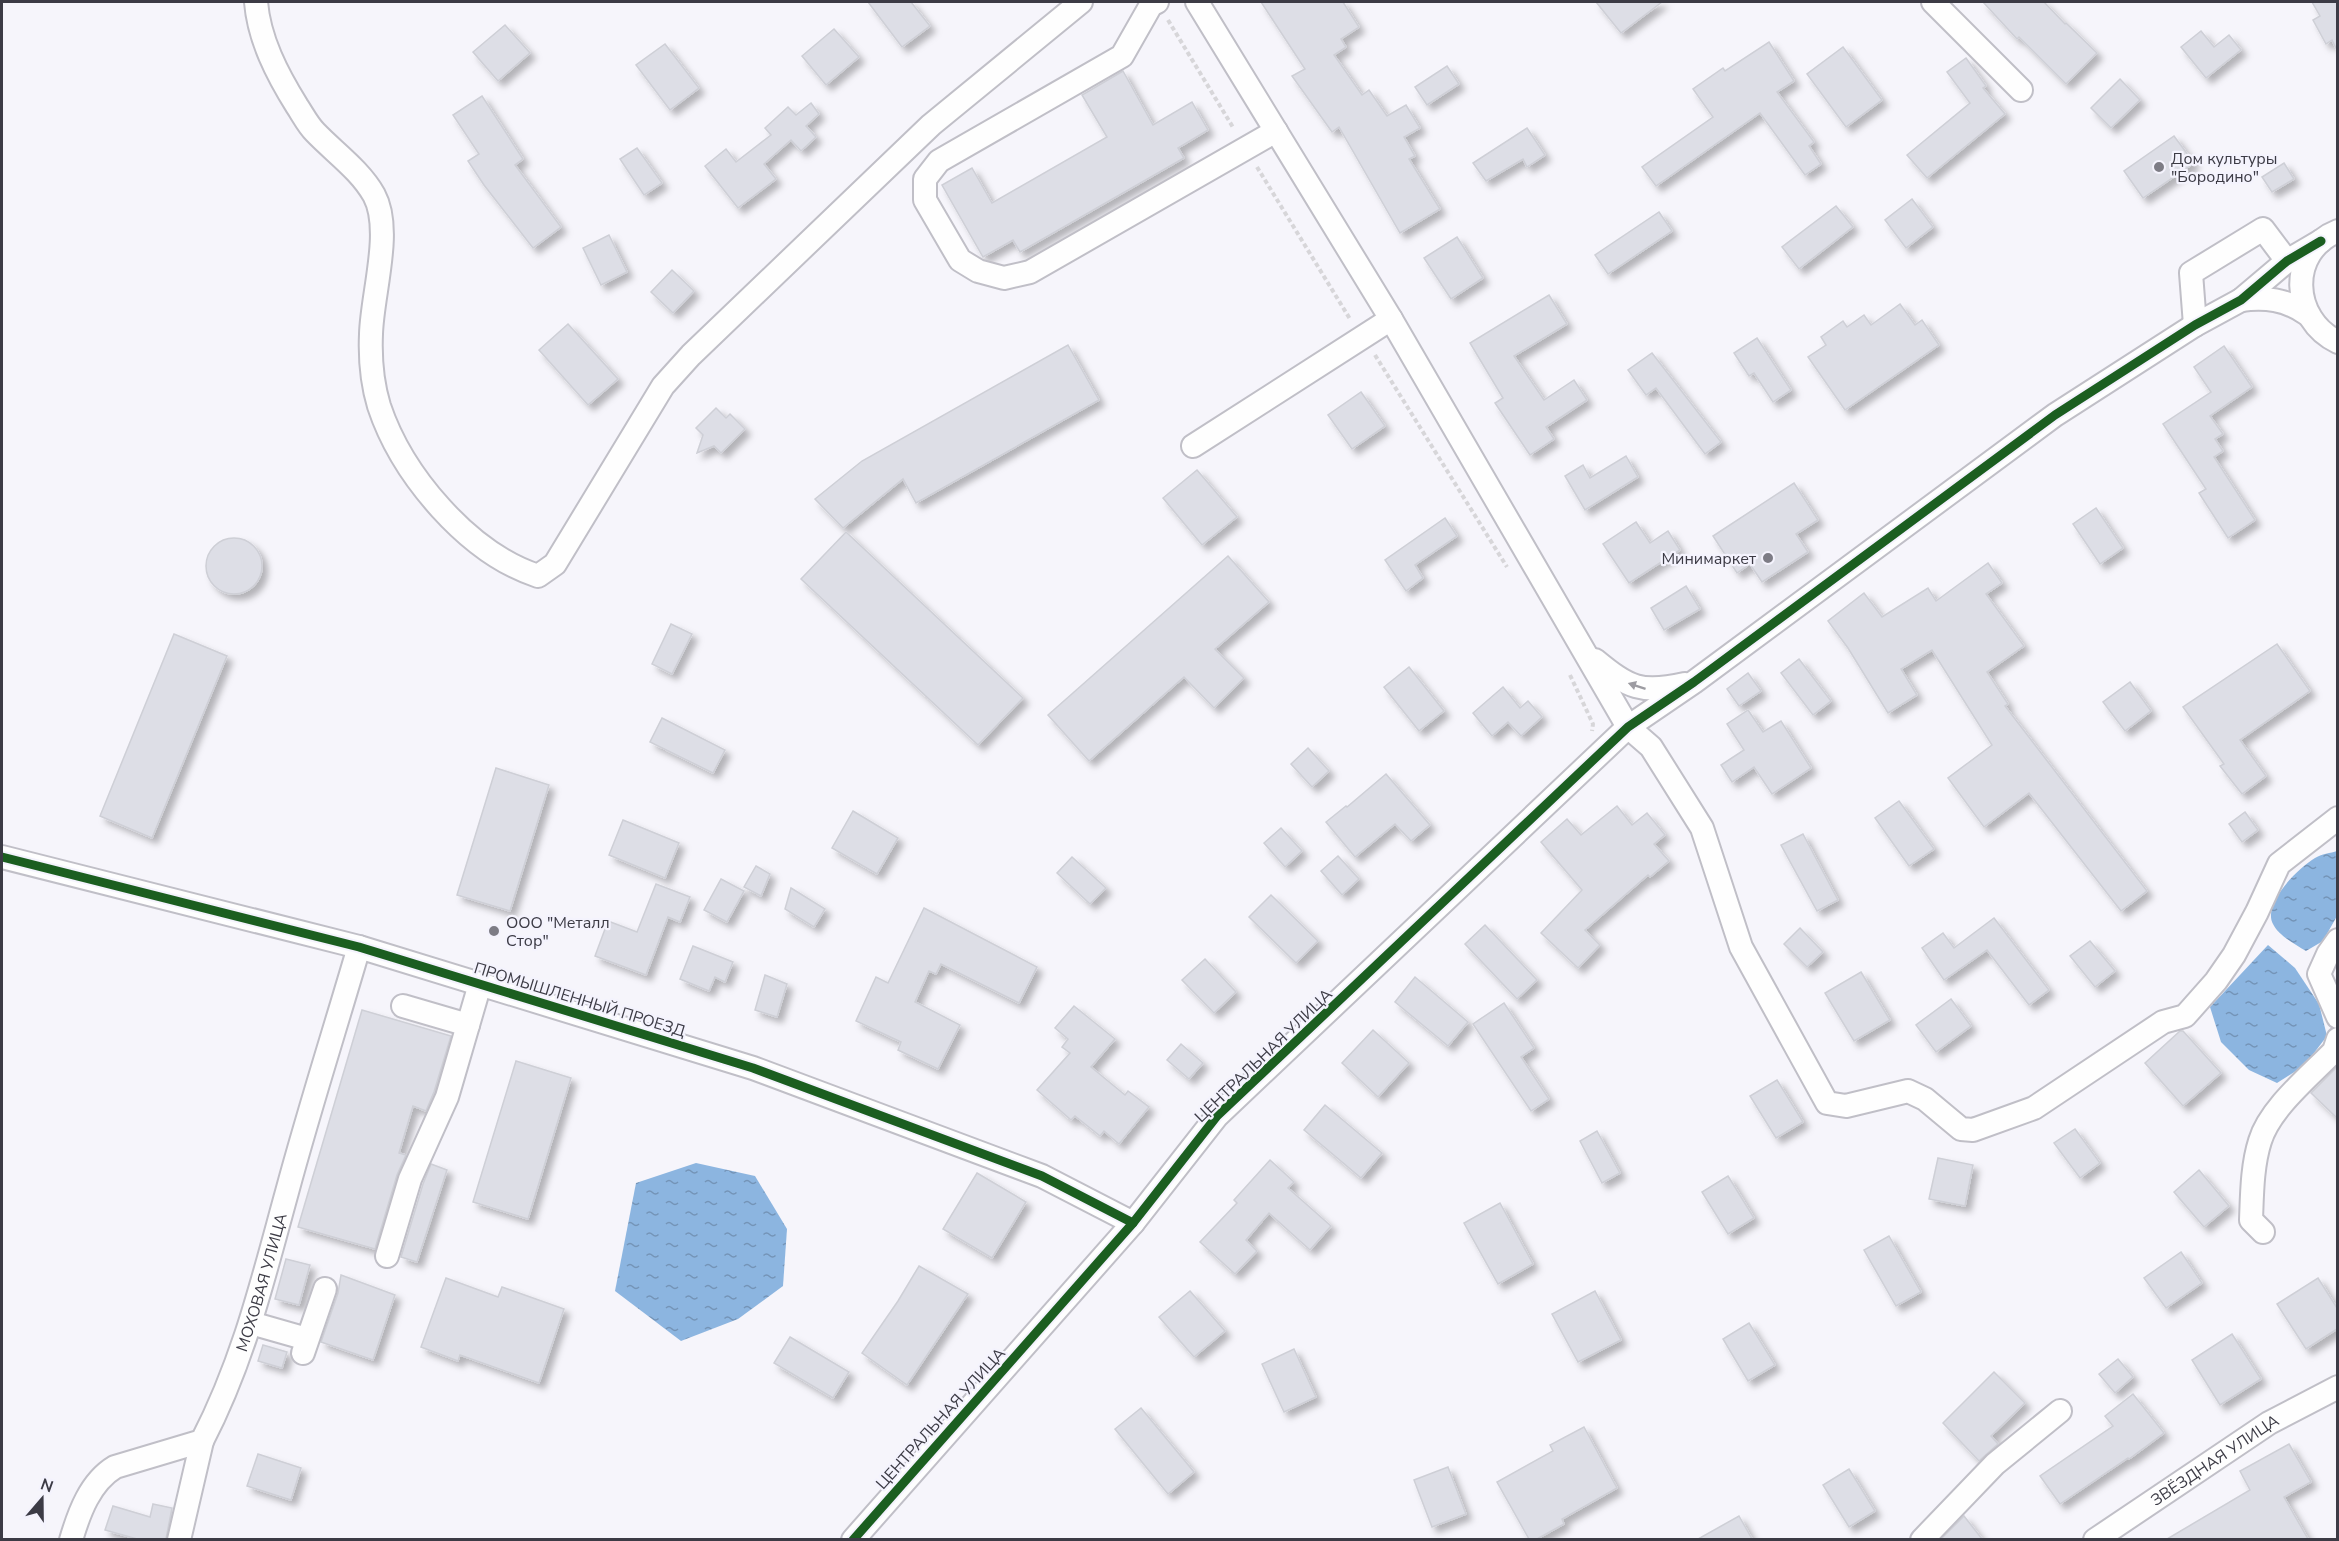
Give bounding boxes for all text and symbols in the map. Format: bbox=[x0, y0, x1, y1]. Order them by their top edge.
place label: Дом культуры "Бородино" bbox=[2171, 148, 2278, 188]
marker: Дом культуры "Бородино" bbox=[2152, 160, 2166, 174]
place label: Минимаркет bbox=[1661, 548, 1757, 570]
marker: Минимаркет bbox=[1761, 551, 1775, 565]
one-way arrow bbox=[1628, 680, 1646, 690]
place label: ООО "Металл Стор" bbox=[506, 912, 610, 952]
marker: ООО "Металл Стор" bbox=[487, 924, 501, 938]
street label: ПРОМЫШЛЕННЫЙ ПРОЕЗД bbox=[471, 957, 689, 1043]
street label: ЦЕНТРАЛЬНАЯ УЛИЦА bbox=[1190, 984, 1338, 1127]
street label: МОХОВАЯ УЛИЦА bbox=[231, 1211, 293, 1355]
street label: ЦЕНТРАЛЬНАЯ УЛИЦА bbox=[871, 1343, 1011, 1494]
street label: ЗВЁЗДНАЯ УЛИЦА bbox=[2147, 1410, 2283, 1512]
north arrow bbox=[12, 1469, 72, 1529]
text: N bbox=[37, 1473, 56, 1498]

